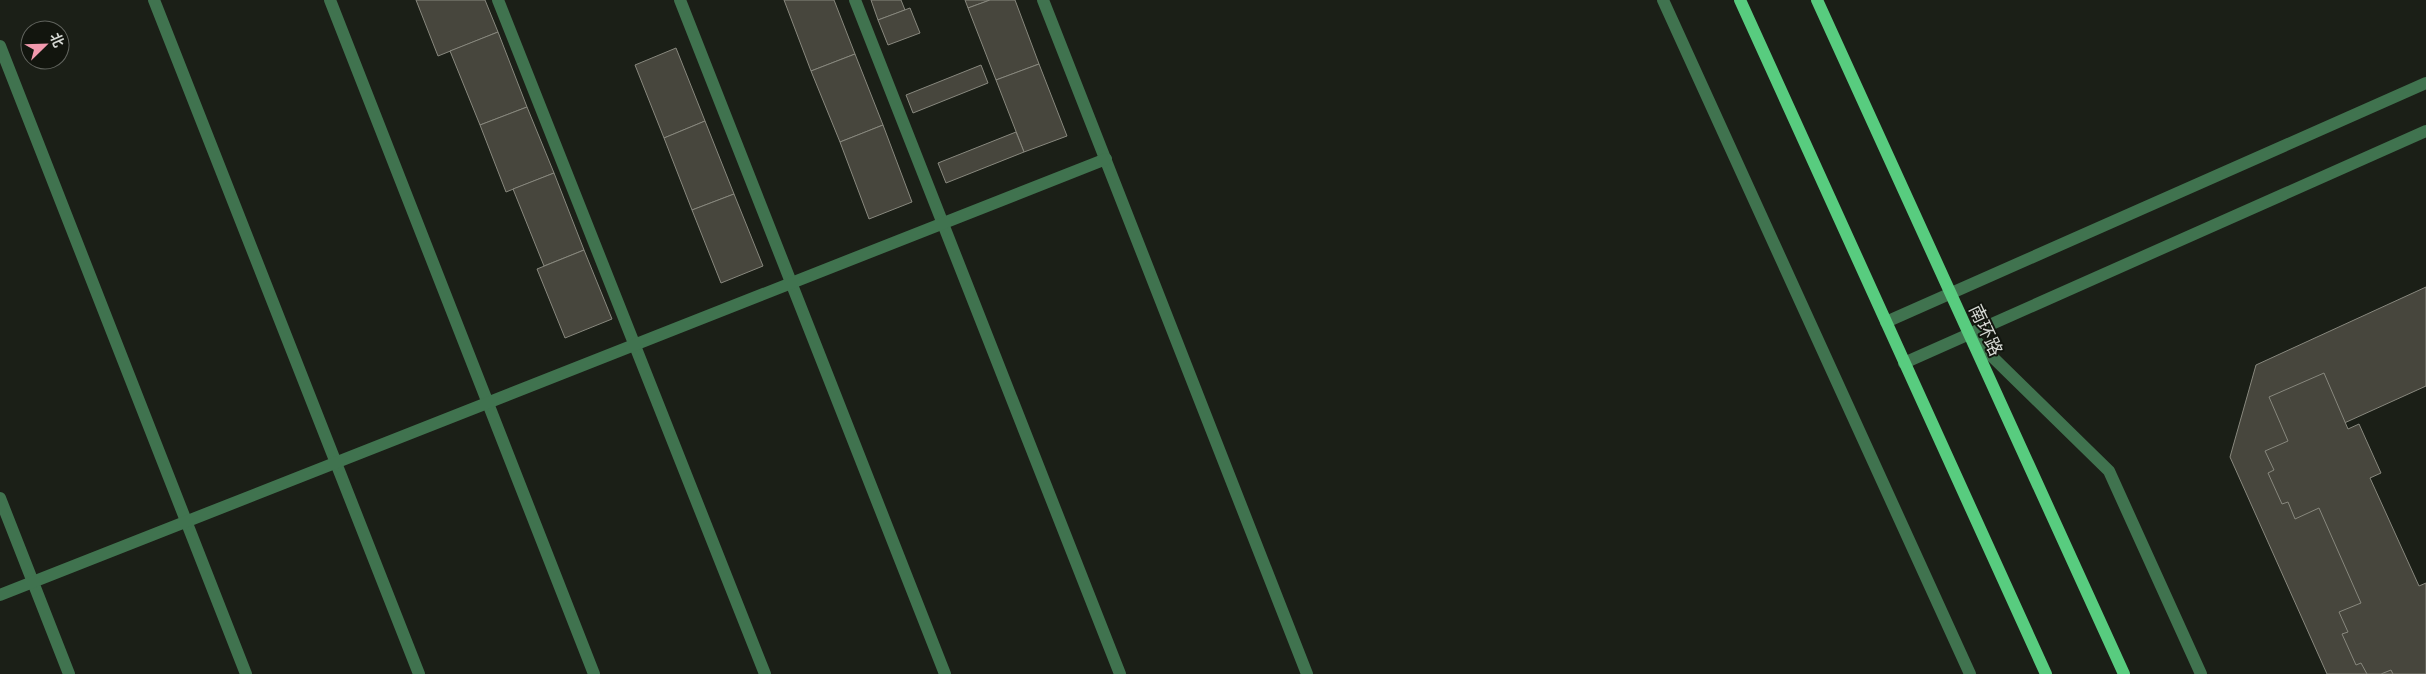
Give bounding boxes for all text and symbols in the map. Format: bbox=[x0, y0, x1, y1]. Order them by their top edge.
north arrow bbox=[20, 20, 70, 70]
text: 北 bbox=[46, 30, 68, 50]
street label: 南环路 bbox=[1964, 301, 2008, 359]

